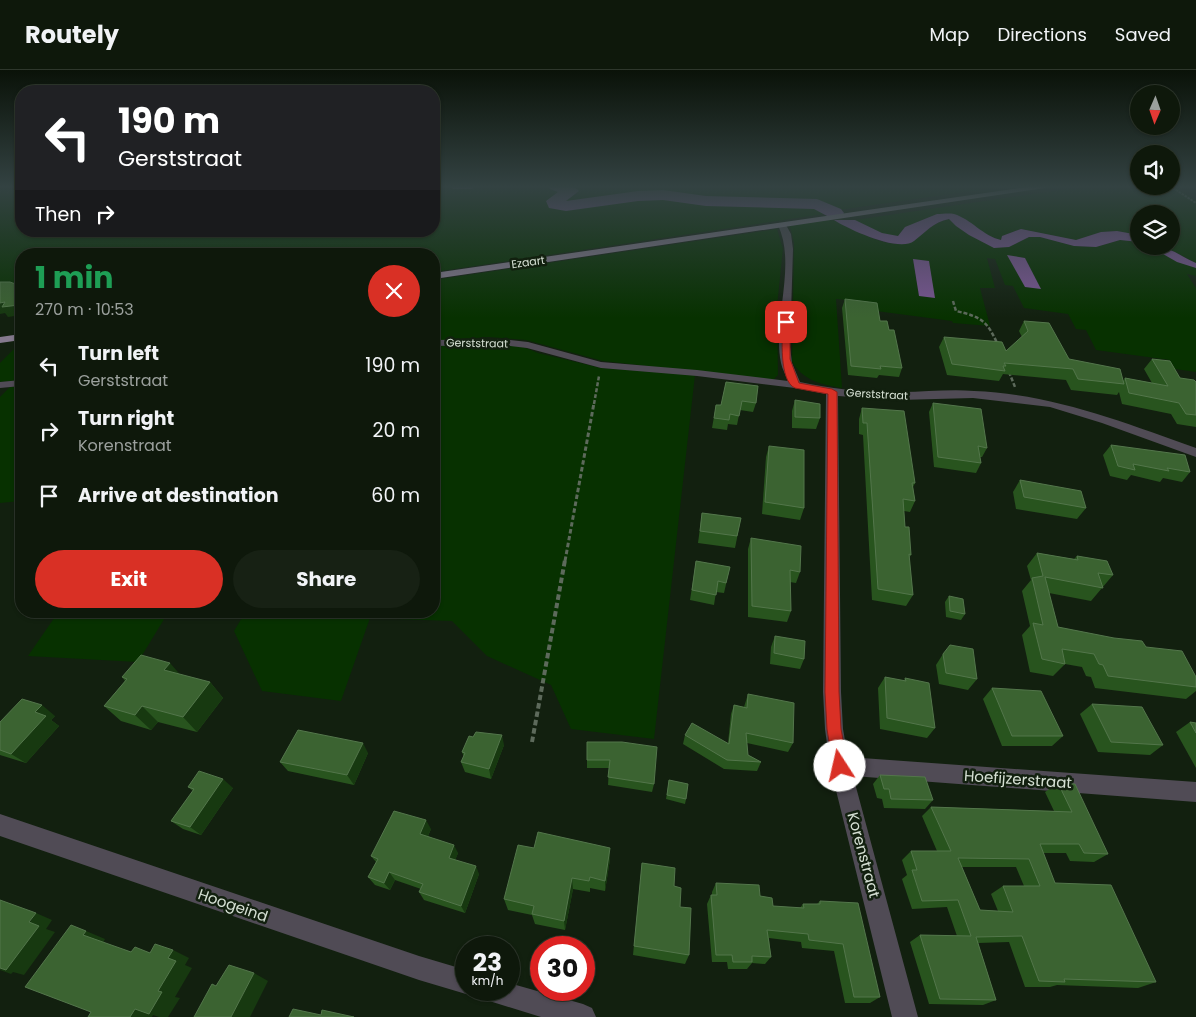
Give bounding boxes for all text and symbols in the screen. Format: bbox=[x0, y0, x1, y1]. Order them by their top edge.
text: Routely bbox=[25, 18, 119, 51]
text: Map bbox=[930, 22, 969, 47]
text: Directions bbox=[997, 22, 1087, 47]
text: Saved bbox=[1115, 22, 1171, 47]
north arrow bbox=[1130, 85, 1180, 135]
map controls bbox=[1130, 85, 1180, 255]
text: 190 m bbox=[118, 96, 220, 145]
icon: left bbox=[35, 105, 100, 170]
text: Gerststraat bbox=[118, 143, 242, 174]
button: sound bbox=[1130, 145, 1180, 195]
icon: right bbox=[91, 200, 119, 228]
text: Then bbox=[35, 201, 81, 228]
button: layers bbox=[1130, 205, 1180, 255]
street label: Ezaart bbox=[510, 252, 546, 272]
text: 1 min bbox=[35, 256, 113, 299]
button: close bbox=[368, 265, 420, 317]
text: 270 m · 10:53 bbox=[35, 298, 134, 321]
pin bbox=[765, 301, 807, 343]
icon: arrive bbox=[772, 308, 800, 336]
street label: Gerststraat bbox=[446, 334, 508, 352]
text: Turn left bbox=[78, 340, 159, 367]
icon: left bbox=[35, 352, 63, 380]
text: 190 m bbox=[365, 352, 420, 379]
text: Gerststraat bbox=[78, 369, 168, 392]
street label: Gerststraat bbox=[846, 384, 908, 404]
text: Turn right bbox=[78, 405, 174, 432]
icon: right bbox=[35, 417, 63, 445]
text: 20 m bbox=[372, 417, 420, 444]
text: Korenstraat bbox=[78, 434, 172, 457]
icon: arrive bbox=[35, 482, 63, 510]
text: Arrive at destination bbox=[78, 482, 279, 509]
text: 60 m bbox=[371, 482, 420, 509]
button: Exit bbox=[35, 550, 223, 608]
button: Share bbox=[233, 550, 420, 608]
position arrow bbox=[813, 739, 865, 791]
street label: Hoefijzerstraat bbox=[963, 765, 1073, 793]
street label: Korenstraat bbox=[843, 810, 885, 900]
street label: Hoogeind bbox=[195, 883, 271, 927]
speed limit sign: 30 bbox=[530, 936, 595, 1001]
text: 23 bbox=[473, 945, 502, 980]
text: km/h bbox=[472, 972, 503, 989]

